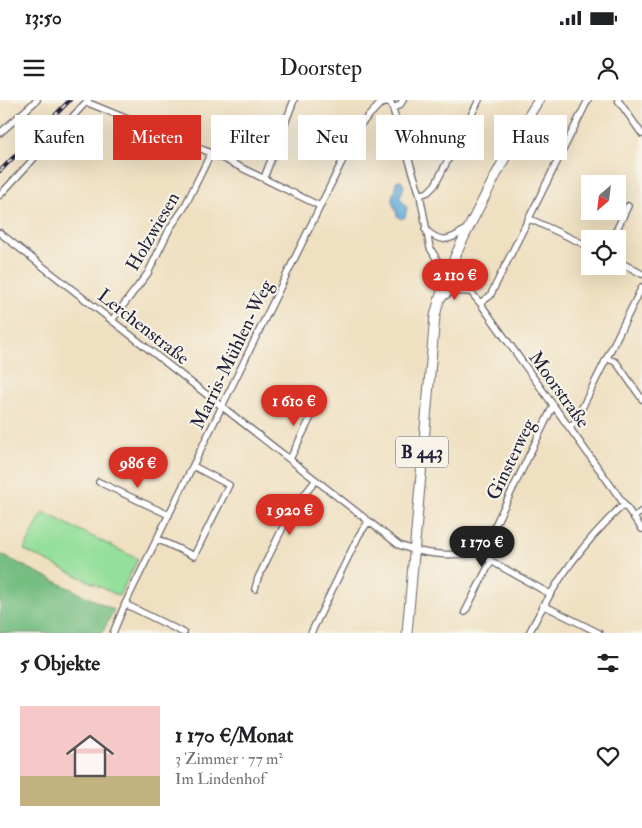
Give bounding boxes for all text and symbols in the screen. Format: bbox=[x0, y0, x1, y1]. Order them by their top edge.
text: 13:50 bbox=[25, 6, 62, 30]
icon: menu bbox=[20, 54, 48, 82]
text: Doorstep bbox=[280, 54, 362, 82]
icon: person bbox=[594, 54, 622, 82]
chip: Kaufen bbox=[15, 115, 103, 160]
chip: Mieten bbox=[113, 115, 201, 160]
chip: Filter bbox=[211, 115, 288, 160]
chip: Neu bbox=[298, 115, 366, 160]
chip: Wohnung bbox=[376, 115, 484, 160]
chip: Haus bbox=[494, 115, 567, 160]
north arrow bbox=[581, 175, 626, 220]
map controls bbox=[581, 175, 626, 275]
street label: Holzwiesen bbox=[121, 188, 185, 275]
button: locate bbox=[581, 230, 626, 275]
pin: 2 110 € bbox=[409, 258, 501, 301]
text: 2 110 € bbox=[433, 265, 477, 285]
street label: Marris-Mühlen-Weg bbox=[185, 275, 279, 433]
street label: Lerchenstraße bbox=[93, 284, 194, 370]
street label: Moorstraße bbox=[523, 346, 595, 433]
pin: 1 610 € bbox=[248, 384, 340, 427]
text: 1 610 € bbox=[272, 391, 316, 411]
street label: Ginsterweg bbox=[481, 414, 541, 504]
road number: B 443 bbox=[396, 437, 448, 468]
pin: 986 € bbox=[103, 446, 173, 489]
text: 986 € bbox=[120, 453, 156, 473]
pin: 1 920 € bbox=[244, 494, 336, 536]
text: 1 920 € bbox=[267, 500, 313, 520]
pin: 1 170 € bbox=[436, 526, 528, 568]
text: 1 170 € bbox=[460, 532, 504, 552]
icon: filters bbox=[594, 649, 622, 677]
text: 5 Objekte bbox=[20, 650, 100, 677]
text: 1 170 €/Monat bbox=[175, 722, 293, 749]
icon: home bbox=[60, 726, 120, 786]
icon: heart bbox=[594, 742, 622, 770]
text: 3 Zimmer · 77 m² bbox=[175, 749, 283, 769]
text: Im Lindenhof bbox=[175, 769, 265, 789]

